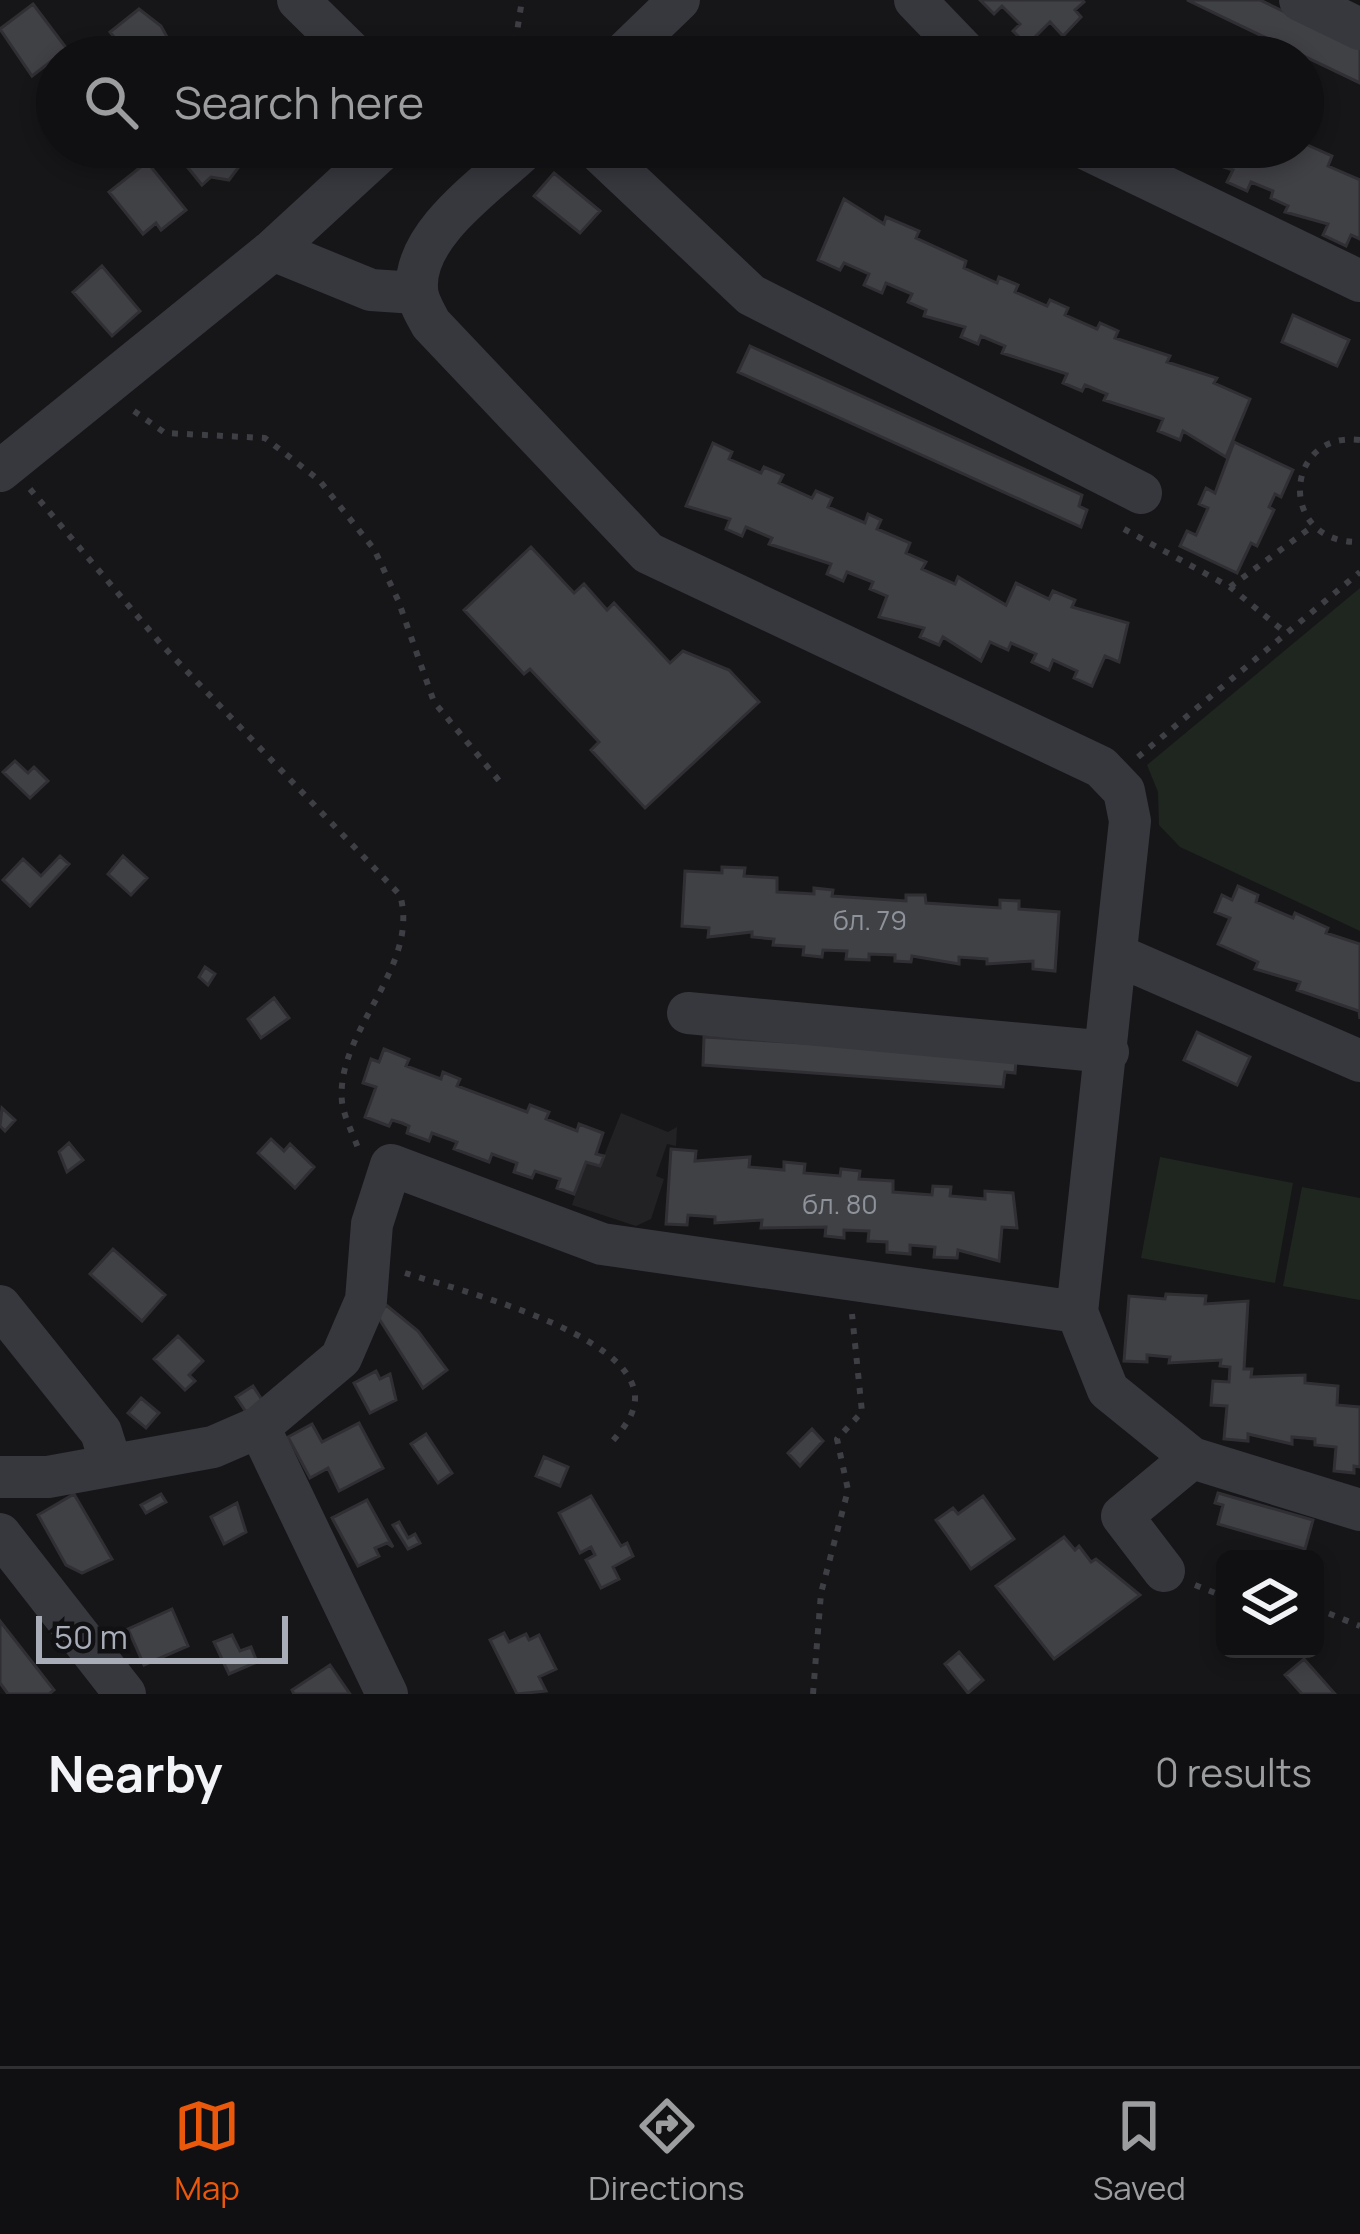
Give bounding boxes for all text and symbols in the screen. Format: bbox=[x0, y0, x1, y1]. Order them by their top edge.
search box bbox=[36, 36, 1324, 168]
icon: search bbox=[78, 69, 144, 135]
text: Search here bbox=[174, 71, 424, 133]
house number: бл. 79 bbox=[833, 901, 907, 938]
house number: бл. 80 bbox=[802, 1185, 878, 1222]
map controls bbox=[1216, 1550, 1324, 1658]
button: layers bbox=[1216, 1550, 1324, 1658]
scale bar bbox=[36, 1610, 288, 1663]
text: 50 m bbox=[54, 1614, 128, 1659]
text: Nearby bbox=[48, 1738, 223, 1807]
text: 0 results bbox=[1155, 1745, 1312, 1799]
tab: Map bbox=[174, 2093, 240, 2210]
tab: Directions bbox=[588, 2093, 745, 2210]
tab: Saved bbox=[1093, 2093, 1186, 2210]

